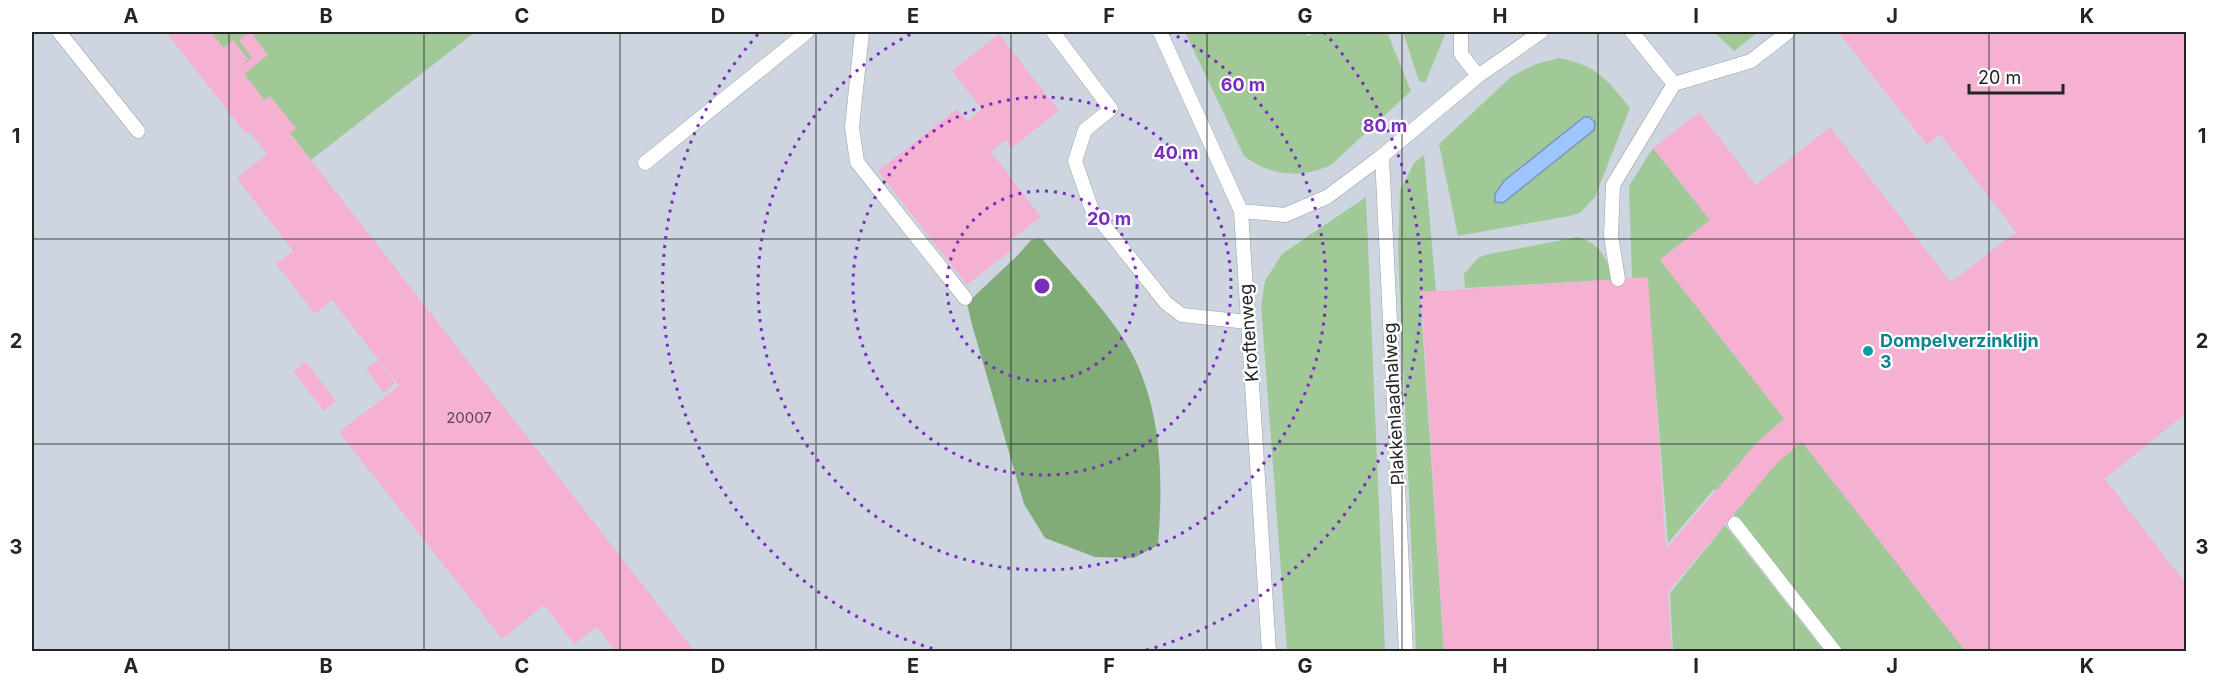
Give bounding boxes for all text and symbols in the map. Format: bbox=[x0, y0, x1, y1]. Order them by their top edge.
text: A bbox=[124, 4, 139, 28]
text: B bbox=[319, 4, 333, 28]
text: C bbox=[515, 4, 529, 28]
text: D bbox=[711, 4, 725, 28]
text: E bbox=[907, 4, 919, 28]
text: F bbox=[1103, 4, 1115, 28]
text: G bbox=[1297, 4, 1313, 28]
text: H bbox=[1493, 4, 1507, 28]
text: I bbox=[1693, 4, 1699, 28]
text: J bbox=[1886, 4, 1898, 28]
text: K bbox=[2080, 4, 2094, 28]
scale bar bbox=[1969, 57, 2064, 95]
text: 20 m bbox=[1978, 67, 2021, 88]
text: 60 m bbox=[1221, 74, 1265, 95]
text: 80 m bbox=[1363, 115, 1407, 136]
text: 1 bbox=[12, 124, 20, 148]
text: 1 bbox=[2198, 124, 2206, 148]
text: 40 m bbox=[1154, 142, 1199, 163]
text: 20 m bbox=[1087, 208, 1131, 229]
centre of rings bbox=[1032, 276, 1052, 296]
street label: Kroftenweg bbox=[1235, 283, 1262, 383]
street label: Plakkenlaadhalweg bbox=[1379, 322, 1408, 486]
text: 2 bbox=[10, 329, 22, 353]
text: 2 bbox=[2196, 329, 2208, 353]
place label: Dompelverzinklijn 3 bbox=[1880, 330, 2039, 372]
marker: Dompelverzinklijn 3 bbox=[1861, 344, 1875, 358]
house number: 20007 bbox=[446, 408, 492, 427]
text: 3 bbox=[10, 535, 22, 559]
text: 3 bbox=[2196, 535, 2208, 559]
text: A bbox=[124, 654, 139, 678]
text: B bbox=[319, 654, 333, 678]
text: C bbox=[515, 654, 529, 678]
text: D bbox=[711, 654, 725, 678]
text: E bbox=[907, 654, 919, 678]
text: F bbox=[1103, 654, 1115, 678]
text: G bbox=[1297, 654, 1313, 678]
text: H bbox=[1493, 654, 1507, 678]
text: I bbox=[1693, 654, 1699, 678]
text: J bbox=[1886, 654, 1898, 678]
text: K bbox=[2080, 654, 2094, 678]

